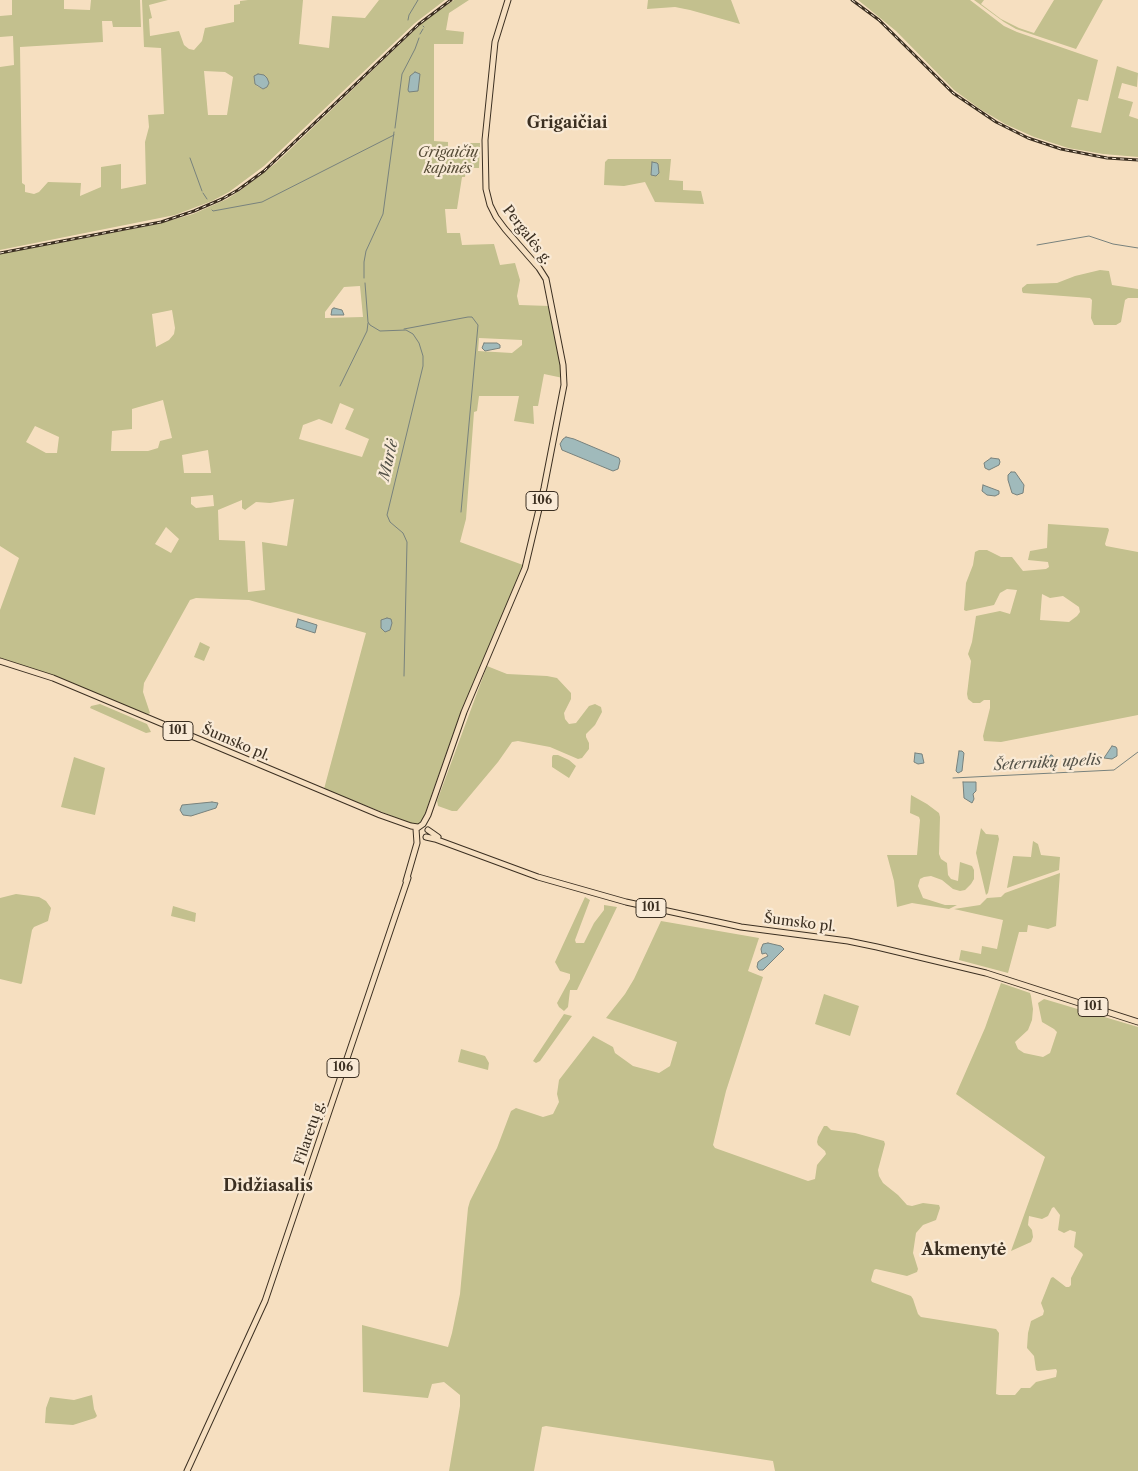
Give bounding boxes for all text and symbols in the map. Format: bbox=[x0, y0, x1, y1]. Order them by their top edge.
district label: Grigaičiai bbox=[527, 113, 607, 133]
park label: Grigaičių kapinės bbox=[418, 145, 478, 178]
street label: Pergalės g. bbox=[499, 202, 555, 268]
water label: Murlė bbox=[376, 438, 402, 482]
road number: 106 bbox=[526, 492, 558, 511]
road number: 101 bbox=[163, 721, 193, 740]
street label: Šumsko pl. bbox=[199, 721, 273, 765]
water label: Šeternikų upelis bbox=[994, 751, 1102, 775]
road number: 101 bbox=[636, 898, 666, 918]
street label: Šumsko pl. bbox=[763, 910, 837, 936]
road number: 101 bbox=[1078, 998, 1108, 1016]
road number: 106 bbox=[327, 1058, 359, 1078]
street label: Filaretų g. bbox=[291, 1099, 329, 1167]
district label: Didžiasalis bbox=[223, 1176, 313, 1196]
district label: Akmenytė bbox=[922, 1240, 1006, 1260]

